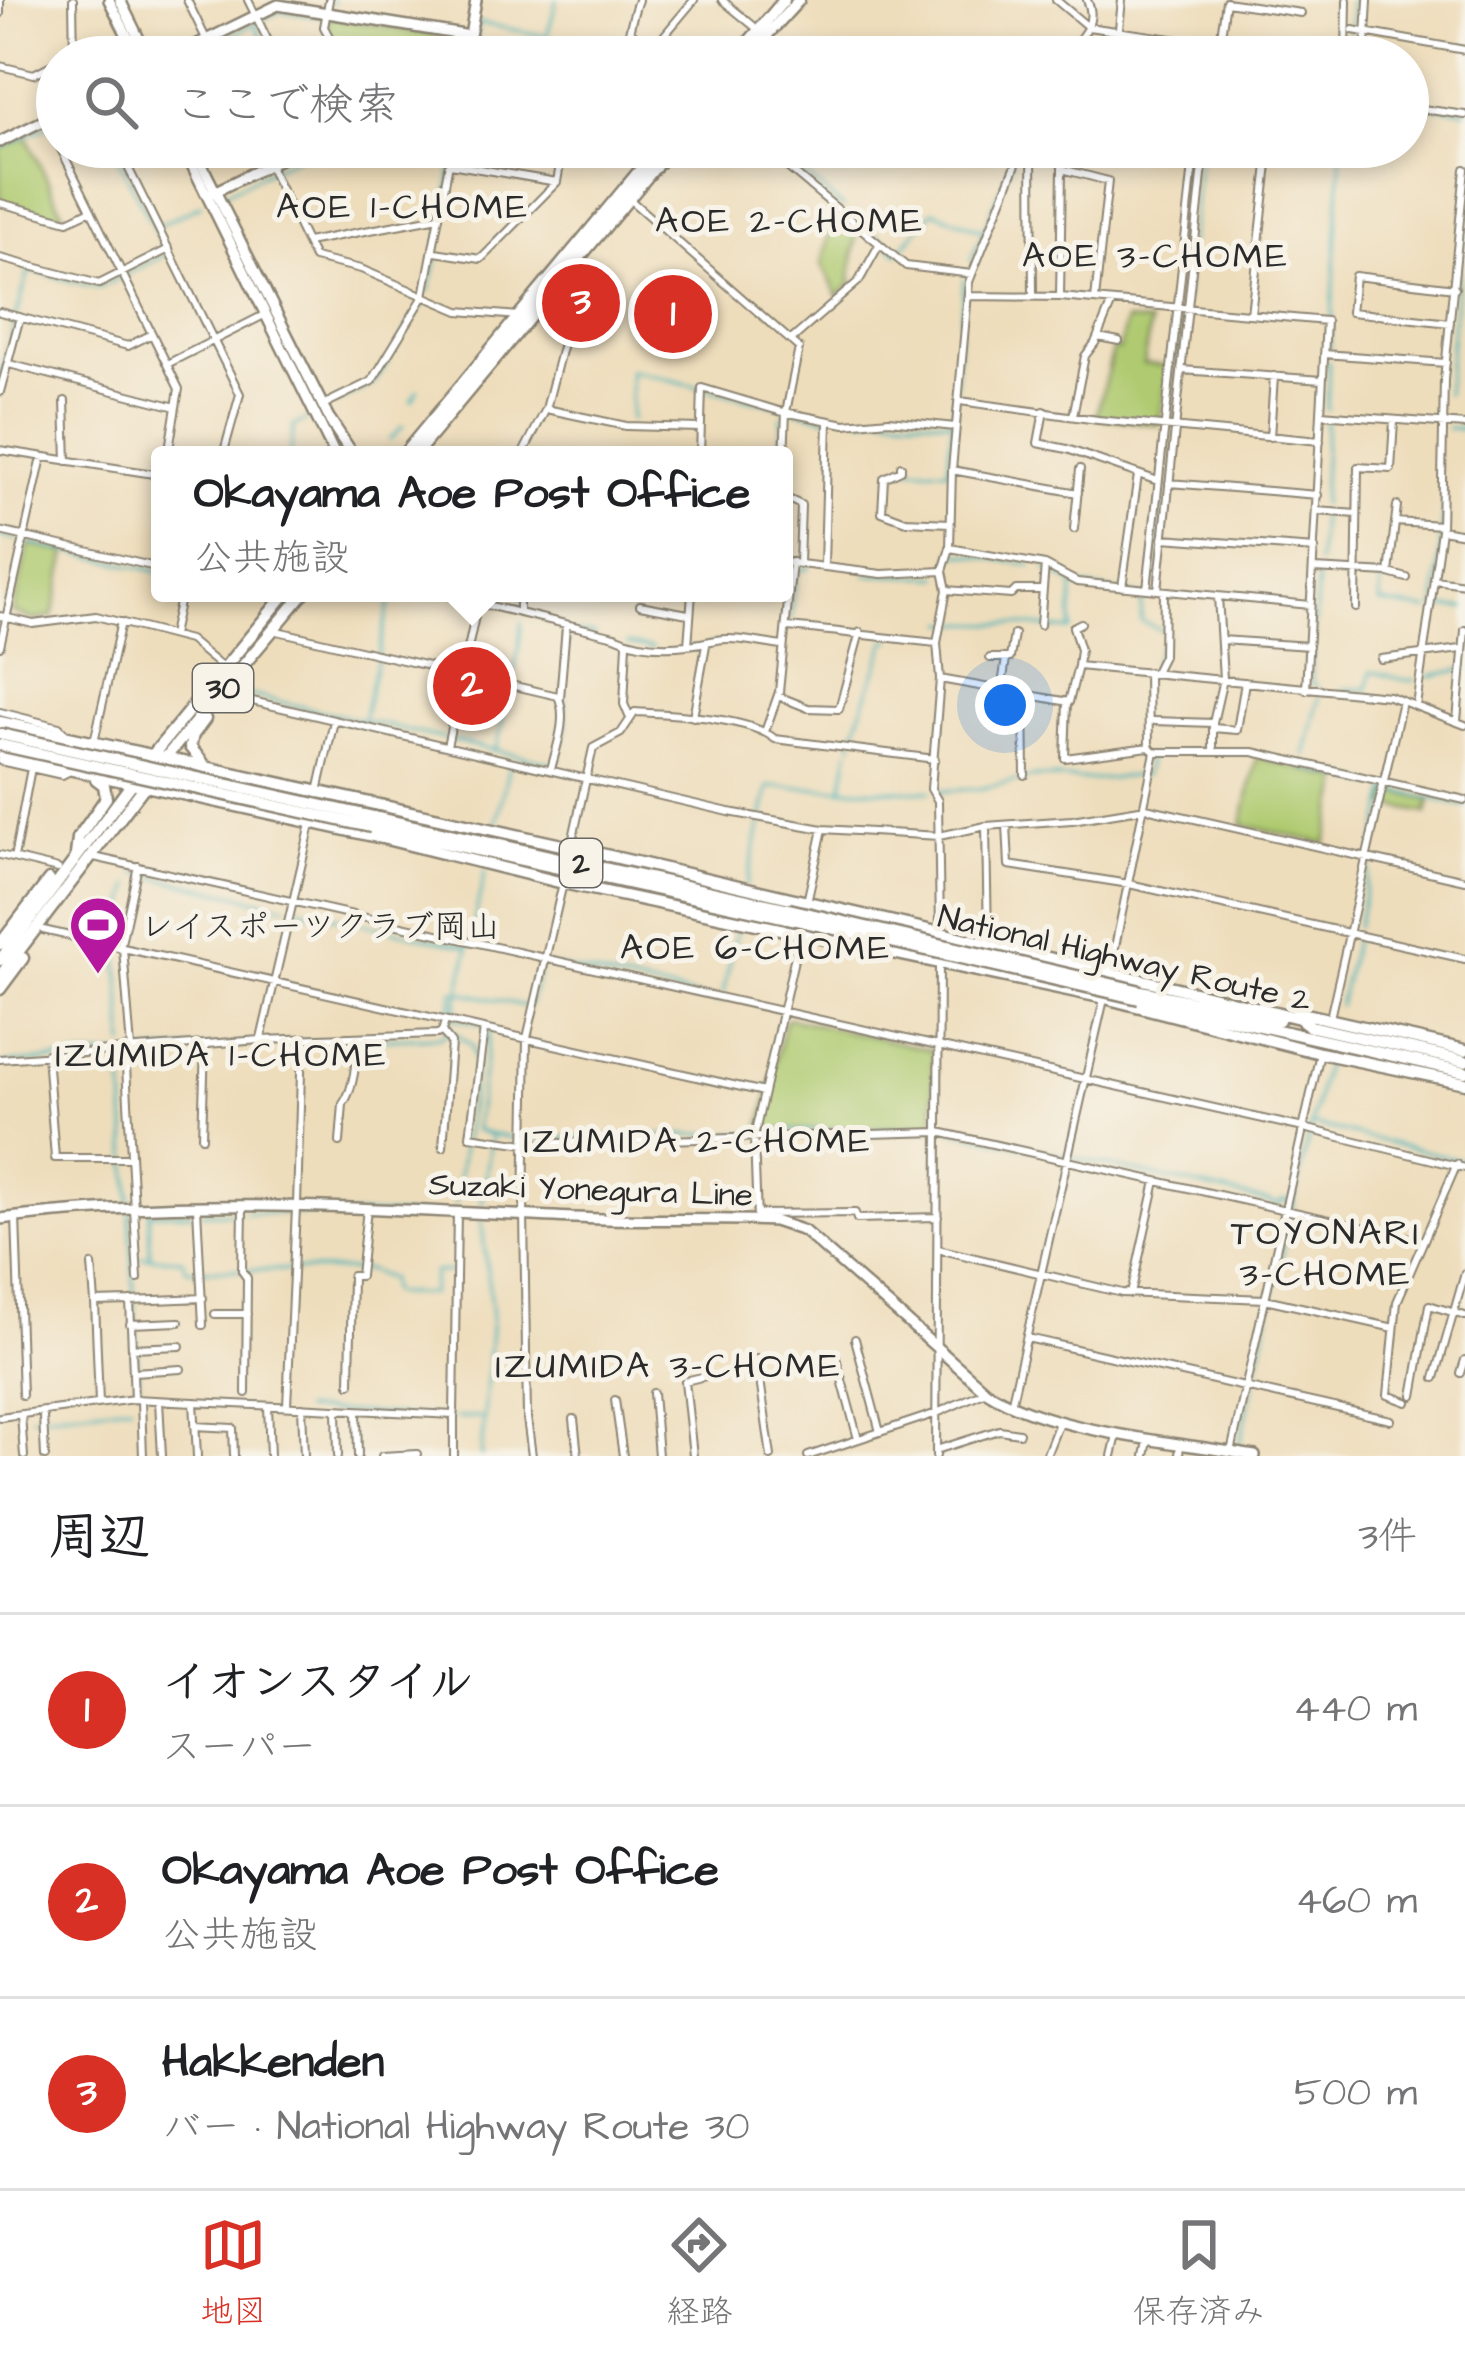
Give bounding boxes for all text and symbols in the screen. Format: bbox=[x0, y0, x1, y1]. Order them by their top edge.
search box bbox=[36, 36, 1429, 168]
icon: search bbox=[78, 69, 144, 135]
text: ここで検索 bbox=[174, 75, 399, 137]
district label: AOE 1-CHOME bbox=[276, 182, 530, 233]
district label: AOE 2-CHOME bbox=[655, 196, 925, 247]
district label: AOE 3-CHOME bbox=[1022, 231, 1290, 282]
pin: 3 bbox=[542, 258, 620, 348]
pin: 1 bbox=[634, 269, 712, 359]
popup bbox=[151, 446, 793, 602]
text: Okayama Aoe Post Office bbox=[194, 463, 750, 525]
text: 公共施設 bbox=[194, 532, 350, 586]
pin: 2 bbox=[433, 641, 511, 731]
road number: 30 bbox=[193, 664, 253, 712]
your location bbox=[975, 675, 1035, 735]
road number: 2 bbox=[560, 839, 602, 887]
sports icon: レイスポーツクラブ岡山 bbox=[67, 894, 129, 976]
street label: National Highway Route 2 bbox=[933, 894, 1316, 1026]
place label: レイスポーツクラブ岡山 bbox=[140, 904, 500, 950]
district label: AOE 6-CHOME bbox=[620, 923, 892, 974]
district label: IZUMIDA 1-CHOME bbox=[55, 1030, 389, 1081]
district label: IZUMIDA 2-CHOME bbox=[523, 1116, 873, 1167]
street label: Suzaki Yonegura Line bbox=[428, 1161, 754, 1221]
district label: TOYONARI 3-CHOME bbox=[1231, 1208, 1421, 1300]
district label: IZUMIDA 3-CHOME bbox=[496, 1341, 842, 1392]
text: 周辺 bbox=[48, 1503, 150, 1574]
text: 3件 bbox=[1358, 1511, 1417, 1565]
text: イオンスタイル bbox=[162, 1652, 473, 1714]
text: 1 bbox=[85, 1683, 90, 1737]
text: 440 m bbox=[1293, 1683, 1417, 1737]
text: スーパー bbox=[162, 1721, 316, 1775]
text: Okayama Aoe Post Office bbox=[162, 1840, 719, 1902]
text: 2 bbox=[76, 1875, 98, 1929]
text: 460 m bbox=[1295, 1875, 1417, 1929]
text: 公共施設 bbox=[162, 1909, 318, 1963]
text: Hakkenden bbox=[162, 2032, 384, 2094]
text: 3 bbox=[77, 2067, 97, 2121]
text: 500 m bbox=[1294, 2067, 1417, 2121]
text: バー · National Highway Route 30 bbox=[162, 2101, 750, 2155]
tab: 地図 bbox=[200, 2212, 266, 2335]
tab: 経路 bbox=[666, 2212, 732, 2335]
tab: 保存済み bbox=[1133, 2212, 1265, 2335]

